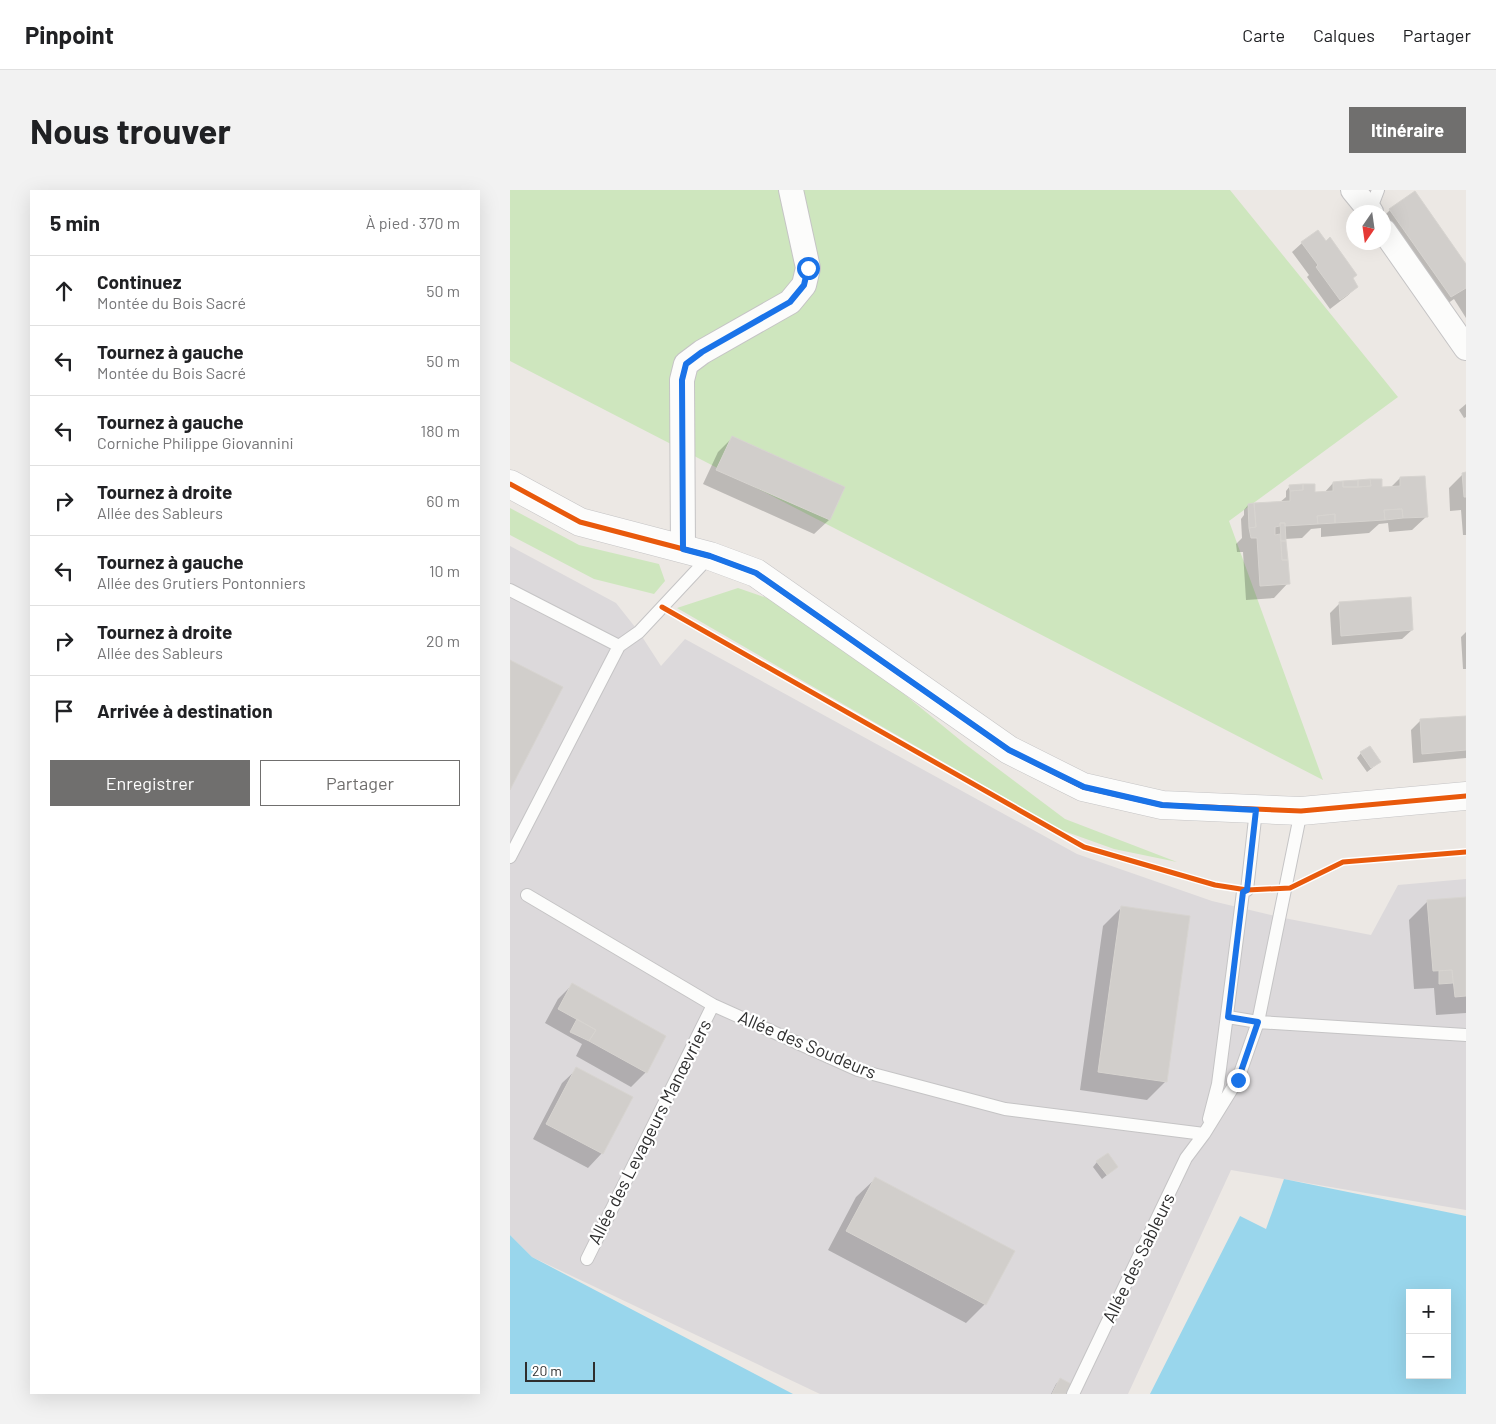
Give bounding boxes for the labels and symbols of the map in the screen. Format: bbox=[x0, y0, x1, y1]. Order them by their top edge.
north arrow bbox=[1346, 205, 1391, 250]
route start bbox=[797, 257, 820, 280]
street label: Allée des Soudeurs bbox=[735, 1005, 880, 1083]
street label: Allée des Levageurs Manœvriers bbox=[583, 1015, 716, 1248]
route end bbox=[1227, 1069, 1250, 1092]
street label: Allée des Sableurs bbox=[1097, 1189, 1179, 1326]
scale bar bbox=[525, 1359, 595, 1382]

